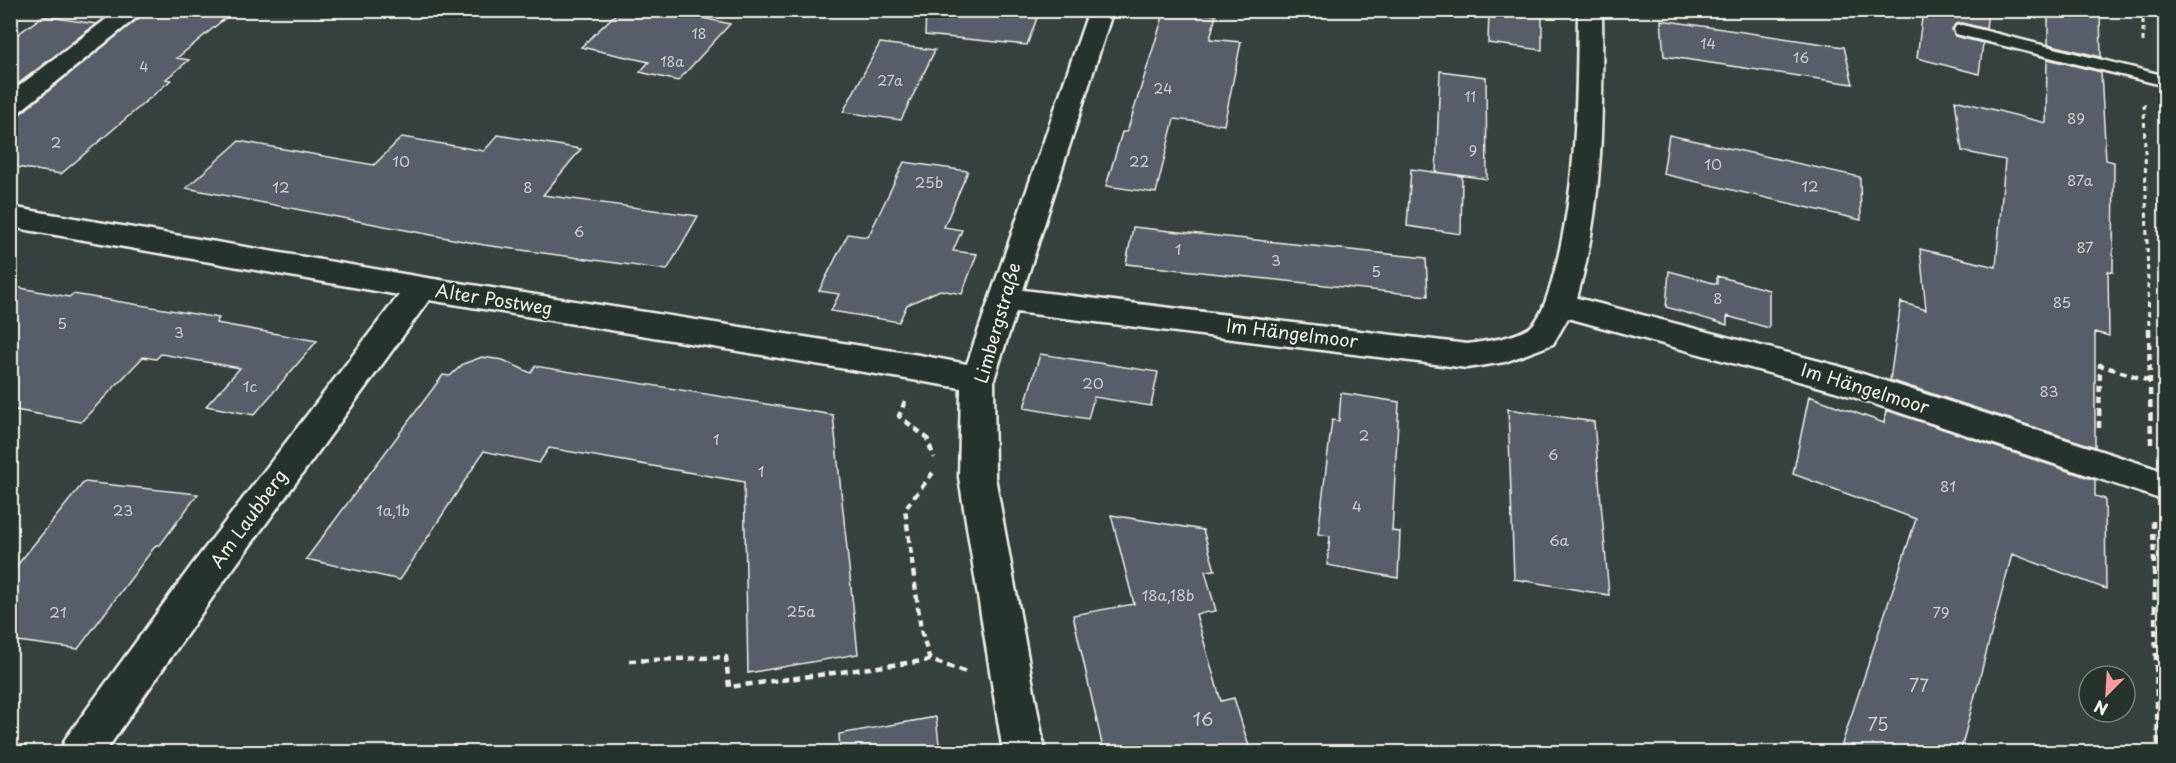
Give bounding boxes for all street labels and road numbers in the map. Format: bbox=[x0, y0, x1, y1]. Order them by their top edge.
street label: Limbergstraße bbox=[966, 259, 1027, 386]
street label: Alter Postweg bbox=[434, 276, 555, 321]
street label: Im Hängelmoor bbox=[1225, 311, 1360, 354]
street label: Im Hängelmoor bbox=[1798, 355, 1933, 420]
street label: Am Laubberg bbox=[203, 463, 293, 573]

